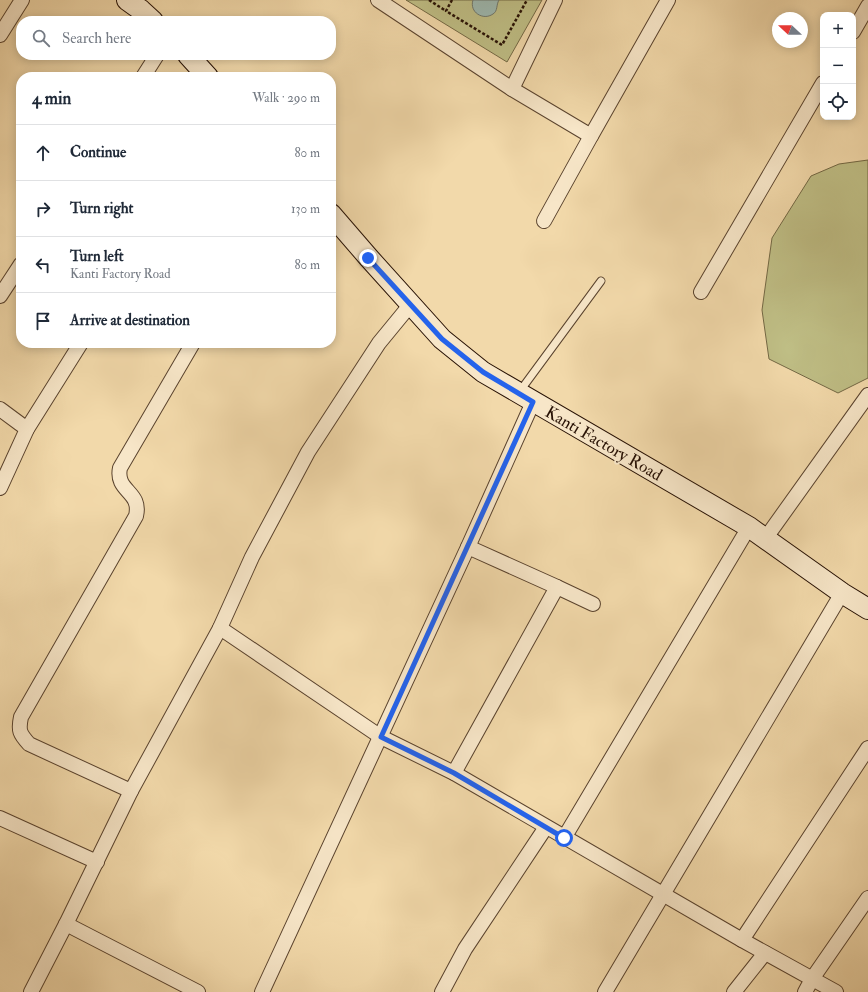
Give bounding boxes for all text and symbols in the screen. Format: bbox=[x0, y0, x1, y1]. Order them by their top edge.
north arrow bbox=[772, 12, 808, 48]
map controls bbox=[820, 12, 856, 120]
button: + bbox=[820, 12, 856, 48]
search box bbox=[16, 16, 336, 60]
icon: search bbox=[30, 27, 52, 49]
text: Search here bbox=[62, 29, 131, 48]
button: − bbox=[820, 48, 856, 84]
button: locate bbox=[820, 84, 856, 120]
text: 4 min bbox=[32, 88, 71, 109]
text: Walk · 290 m bbox=[252, 90, 320, 106]
icon: ahead bbox=[32, 142, 54, 164]
text: Continue bbox=[70, 143, 126, 162]
text: 80 m bbox=[294, 145, 320, 161]
icon: right bbox=[32, 198, 54, 220]
text: Turn right bbox=[70, 199, 133, 218]
text: 130 m bbox=[291, 201, 320, 217]
text: Turn left bbox=[70, 247, 124, 266]
route end bbox=[359, 249, 377, 267]
icon: left bbox=[32, 254, 54, 276]
text: 80 m bbox=[294, 257, 320, 273]
text: Kanti Factory Road bbox=[70, 266, 171, 282]
icon: arrive bbox=[32, 310, 54, 332]
text: Arrive at destination bbox=[70, 311, 190, 330]
street label: Kanti Factory Road bbox=[541, 401, 667, 487]
route start bbox=[555, 829, 573, 847]

